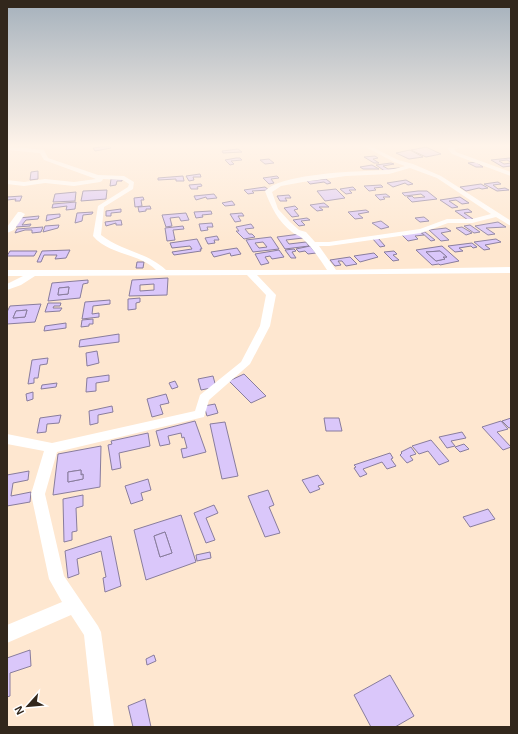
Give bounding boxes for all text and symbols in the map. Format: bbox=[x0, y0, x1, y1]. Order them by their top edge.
north arrow bbox=[8, 686, 48, 726]
text: N bbox=[12, 704, 26, 717]

